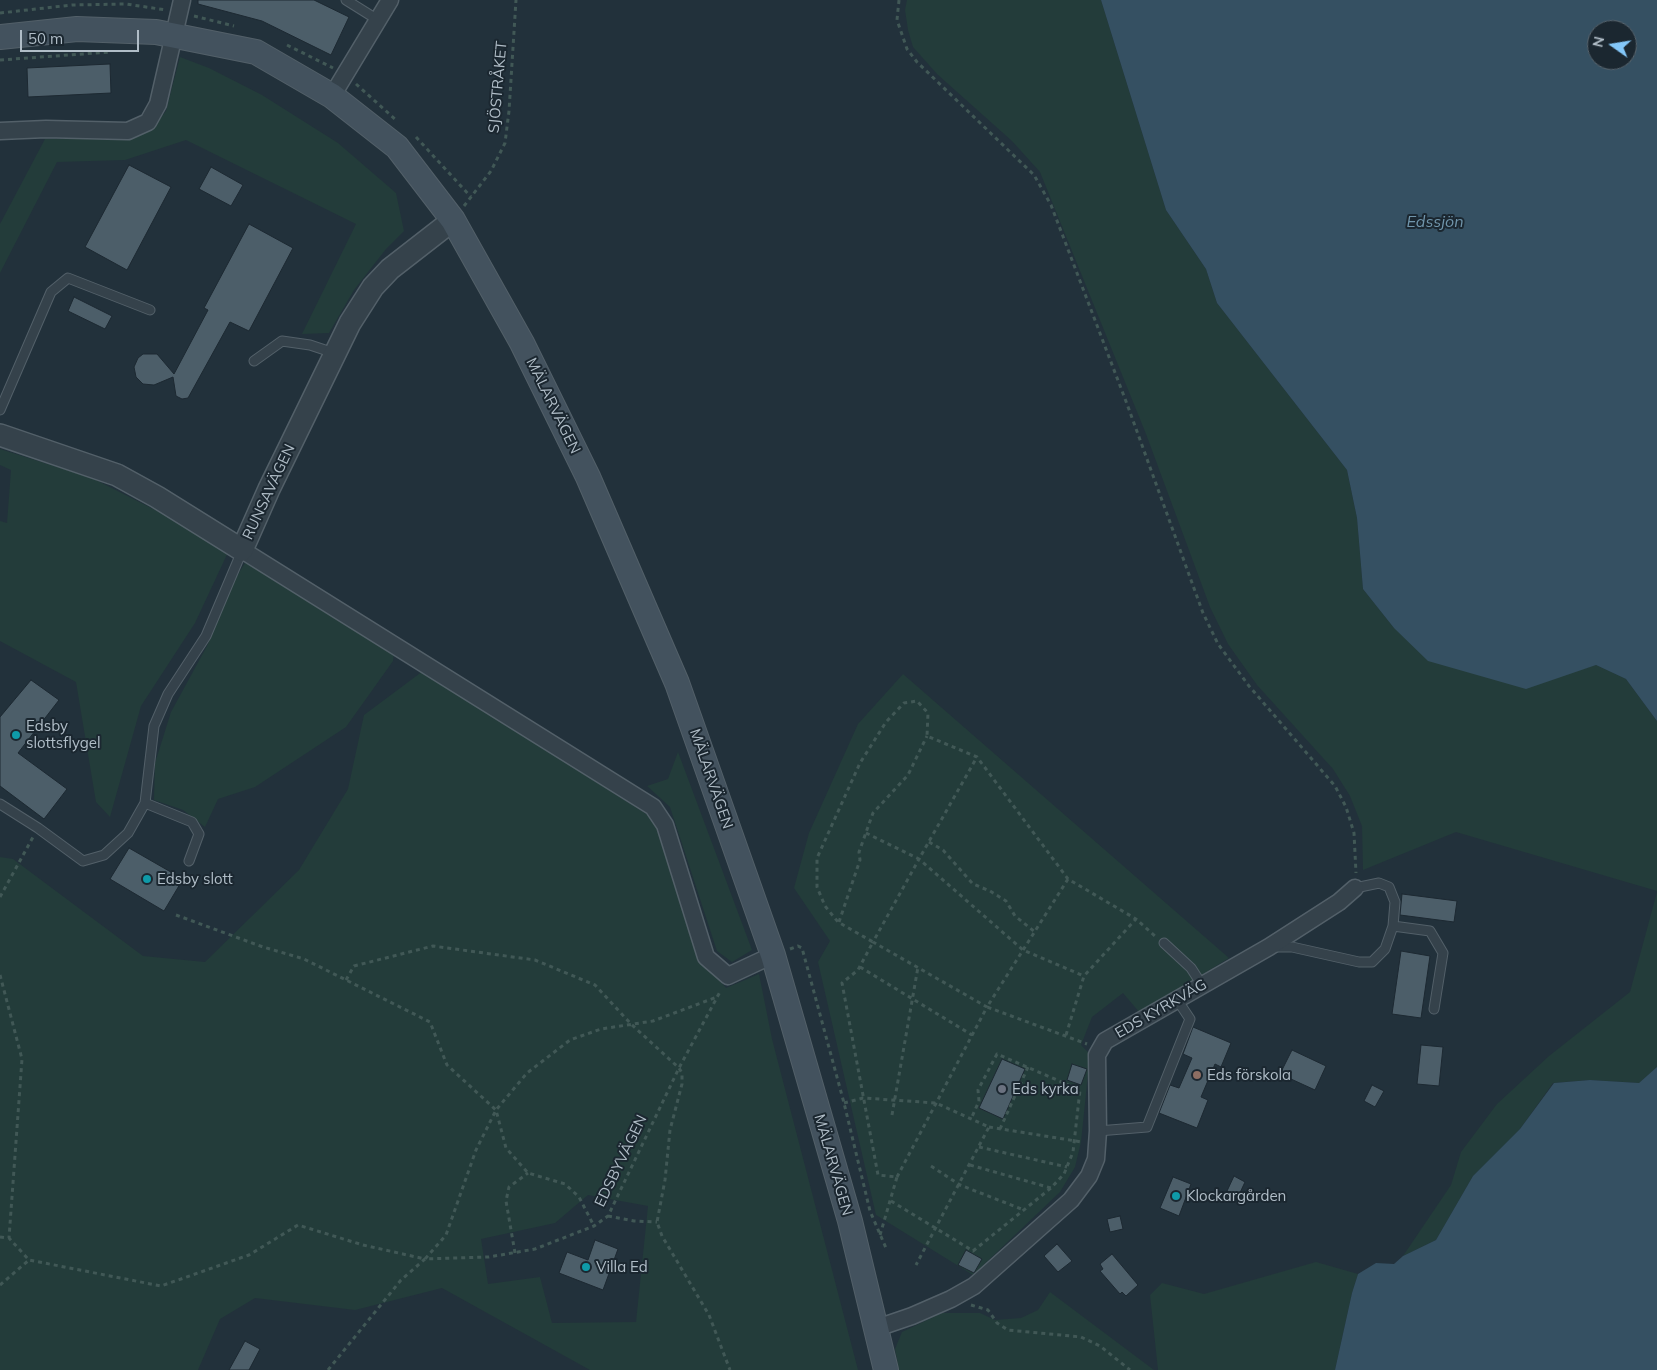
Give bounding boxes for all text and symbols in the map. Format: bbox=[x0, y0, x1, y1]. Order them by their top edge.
scale bar bbox=[22, 20, 141, 52]
north arrow bbox=[1587, 20, 1637, 70]
text: 50 m bbox=[28, 29, 63, 48]
text: N bbox=[1588, 35, 1608, 49]
street label: SJÖSTRÅKET bbox=[485, 40, 511, 134]
water label: Edssjön bbox=[1406, 212, 1464, 232]
street label: MÄLARVÄGEN bbox=[522, 355, 584, 457]
street label: RUNSAVÄGEN bbox=[239, 441, 299, 543]
place label: Edsby slottsflygel bbox=[26, 717, 101, 752]
street label: MÄLARVÄGEN bbox=[685, 727, 737, 831]
marker: Edsby slottsflygel bbox=[10, 729, 22, 741]
place label: Edsby slott bbox=[157, 870, 233, 888]
marker: Edsby slott bbox=[141, 873, 153, 885]
street label: EDS KYRKVÄG bbox=[1112, 976, 1210, 1042]
place label: Eds förskola bbox=[1207, 1066, 1291, 1084]
marker: Eds förskola bbox=[1191, 1069, 1203, 1081]
place label: Eds kyrka bbox=[1012, 1080, 1079, 1098]
marker: Eds kyrka bbox=[996, 1083, 1008, 1095]
street label: EDSBYVÄGEN bbox=[591, 1112, 651, 1210]
street label: MÄLARVÄGEN bbox=[810, 1112, 856, 1218]
place label: Klockargården bbox=[1186, 1187, 1286, 1205]
marker: Klockargården bbox=[1170, 1190, 1182, 1202]
place label: Villa Ed bbox=[596, 1258, 648, 1276]
marker: Villa Ed bbox=[580, 1261, 592, 1273]

